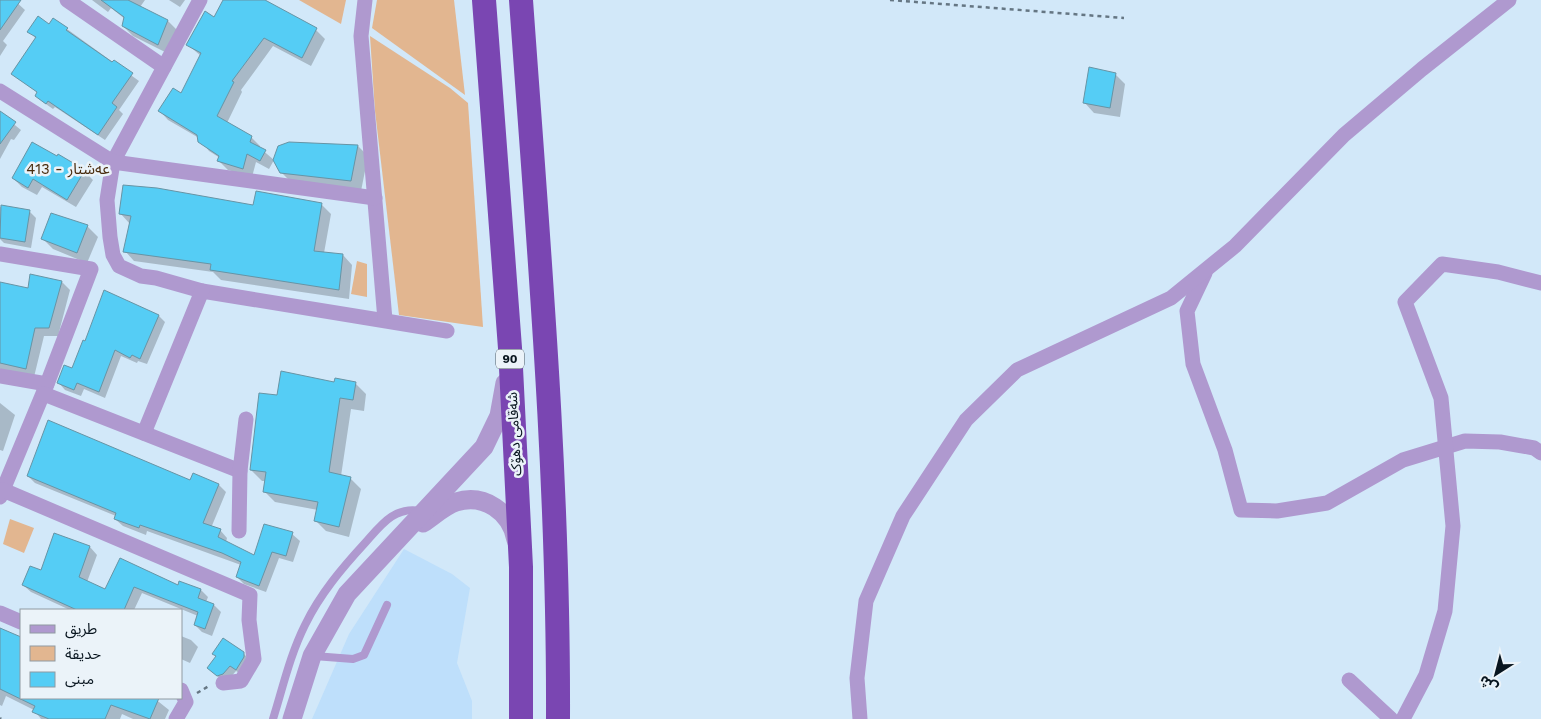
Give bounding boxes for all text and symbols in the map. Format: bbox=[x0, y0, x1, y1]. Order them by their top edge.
district label: عه‌شتار - 413 bbox=[26, 160, 110, 178]
road number: 90 bbox=[496, 349, 524, 368]
street label: شەقامی دهۆک bbox=[504, 391, 525, 476]
legend bbox=[20, 609, 182, 699]
text: طريق bbox=[65, 620, 97, 639]
text: حديقة bbox=[65, 645, 101, 663]
north arrow bbox=[1471, 649, 1521, 699]
text: مبنى bbox=[65, 670, 94, 688]
text: ش bbox=[1476, 672, 1501, 697]

